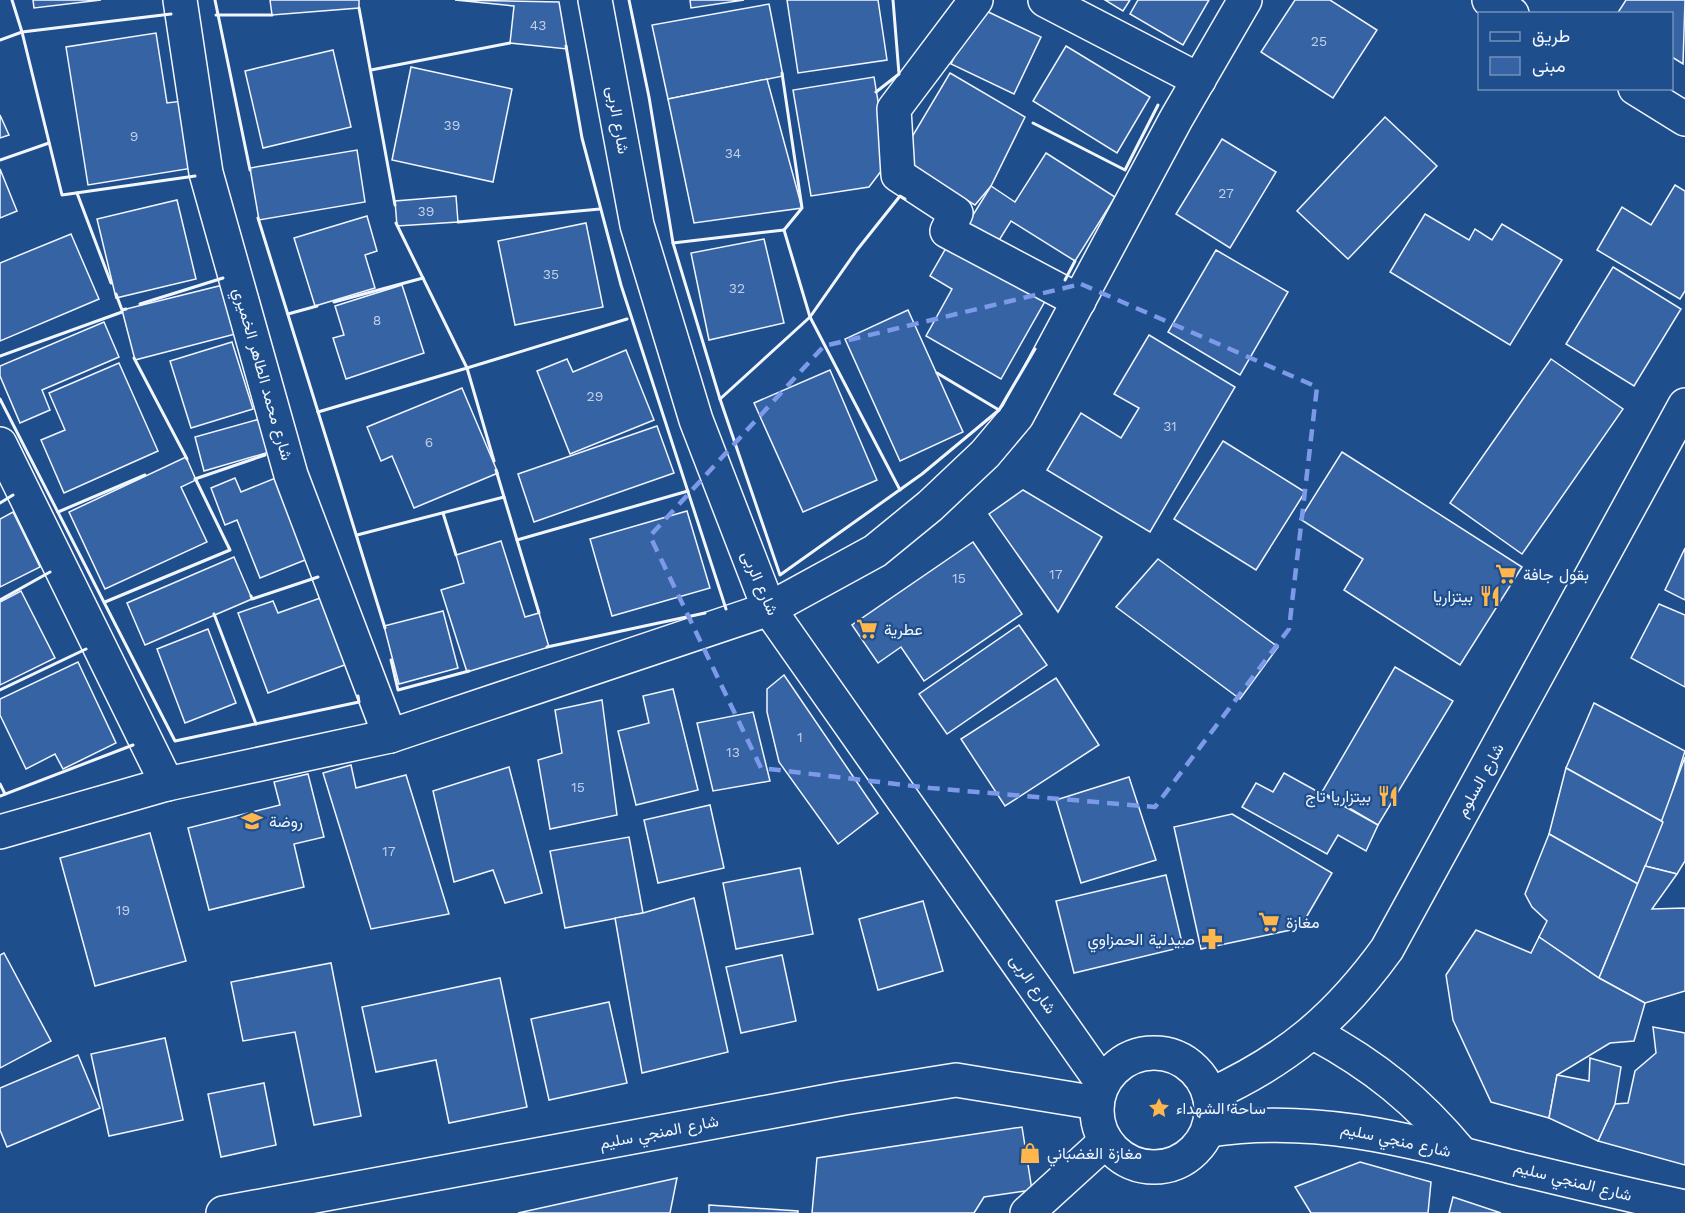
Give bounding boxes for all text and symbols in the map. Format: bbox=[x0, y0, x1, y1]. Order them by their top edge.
legend bbox=[1478, 12, 1673, 90]
house number: 43 bbox=[530, 17, 546, 33]
text: طريق bbox=[1532, 25, 1570, 47]
house number: 25 bbox=[1311, 33, 1327, 49]
text: مبنى bbox=[1532, 55, 1566, 77]
street label: شارع الربى bbox=[601, 85, 633, 156]
house number: 39 bbox=[444, 117, 460, 133]
house number: 9 bbox=[130, 128, 138, 144]
house number: 34 bbox=[725, 145, 741, 161]
house number: 27 bbox=[1218, 185, 1234, 201]
house number: 39 bbox=[418, 203, 434, 219]
house number: 35 bbox=[543, 266, 559, 282]
house number: 32 bbox=[729, 280, 745, 296]
street label: شارع محمد الطاهر الخميري bbox=[225, 286, 297, 464]
house number: 8 bbox=[373, 312, 381, 328]
house number: 29 bbox=[587, 388, 603, 404]
house number: 31 bbox=[1163, 418, 1177, 434]
house number: 6 bbox=[425, 434, 433, 450]
street label: شارع الربى bbox=[736, 548, 783, 619]
supermarket icon: بقول جافة bbox=[1494, 562, 1518, 586]
place label: بقول جافة bbox=[1523, 565, 1589, 585]
house number: 17 bbox=[1049, 566, 1063, 582]
house number: 15 bbox=[952, 570, 966, 586]
restaurant icon: بيتزاريا bbox=[1478, 584, 1502, 608]
place label: بيتزاريا bbox=[1433, 587, 1473, 607]
supermarket icon: عطرية bbox=[855, 617, 879, 641]
place label: عطرية bbox=[884, 620, 923, 640]
house number: 1 bbox=[797, 729, 803, 745]
street label: شارع السلوم bbox=[1452, 740, 1510, 821]
house number: 13 bbox=[726, 744, 740, 760]
house number: 15 bbox=[571, 779, 585, 795]
restaurant icon: بيتزاريا تاج bbox=[1376, 784, 1400, 808]
place label: بيتزاريا تاج bbox=[1305, 787, 1371, 808]
school or university icon: روضة bbox=[240, 809, 264, 833]
place label: روضة bbox=[269, 812, 303, 832]
house number: 17 bbox=[382, 843, 396, 859]
house number: 19 bbox=[116, 902, 130, 918]
supermarket icon: مغازة bbox=[1257, 910, 1281, 934]
place label: مغازة bbox=[1286, 913, 1320, 933]
pharmacy icon: صيدلية الحمزاوي bbox=[1200, 927, 1224, 951]
place label: صيدلية الحمزاوي bbox=[1088, 930, 1195, 953]
street label: شارع الربى bbox=[1004, 951, 1060, 1019]
place icon: ساحة الشهداء bbox=[1147, 1096, 1171, 1120]
place label: ساحة الشهداء bbox=[1176, 1099, 1266, 1119]
street label: شارع المنجي سليم bbox=[598, 1111, 721, 1157]
street label: شارع منجي سليم bbox=[1338, 1119, 1453, 1165]
shop icon: مغازة الغضباني bbox=[1018, 1141, 1042, 1165]
place label: مغازة الغضباني bbox=[1047, 1144, 1142, 1167]
street label: شارع المنجي سليم bbox=[1511, 1157, 1634, 1209]

